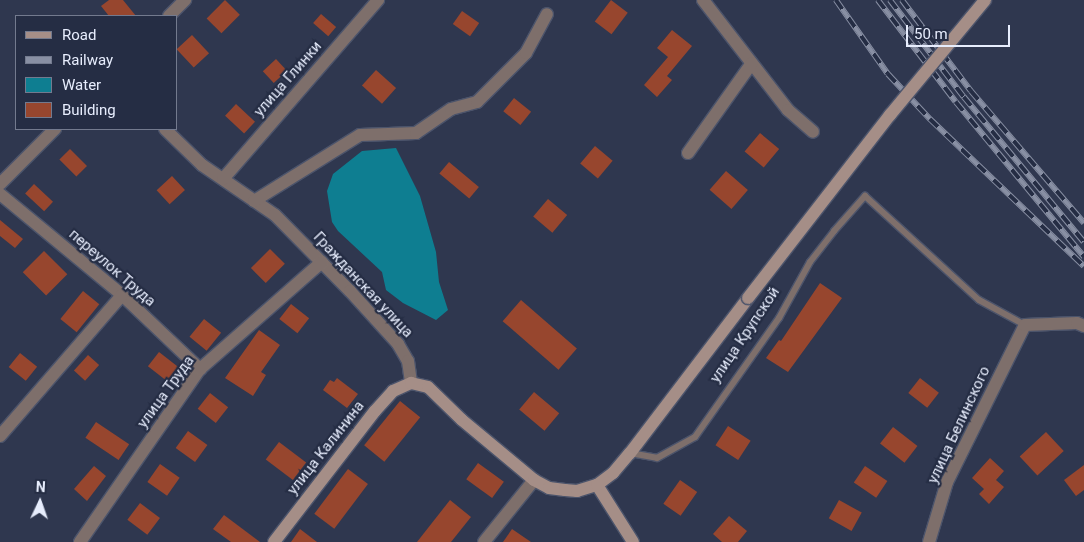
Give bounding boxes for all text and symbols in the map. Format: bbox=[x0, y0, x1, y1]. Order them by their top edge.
legend bbox=[15, 15, 178, 130]
scale bar bbox=[909, 15, 1013, 47]
text: 50 m bbox=[914, 25, 948, 43]
text: Road bbox=[62, 26, 96, 44]
street label: улица Глинки bbox=[250, 38, 326, 120]
text: Railway bbox=[62, 51, 113, 69]
text: Water bbox=[62, 76, 101, 94]
text: Building bbox=[62, 101, 116, 119]
street label: переулок Труда bbox=[65, 225, 159, 311]
street label: Гражданская улица bbox=[309, 228, 417, 342]
street label: улица Крупской bbox=[706, 284, 784, 386]
street label: улица Труда bbox=[134, 352, 198, 432]
street label: улица Белинского bbox=[924, 363, 994, 487]
street label: улица Калинина bbox=[284, 397, 368, 499]
north arrow bbox=[15, 477, 65, 527]
text: N bbox=[35, 479, 46, 495]

